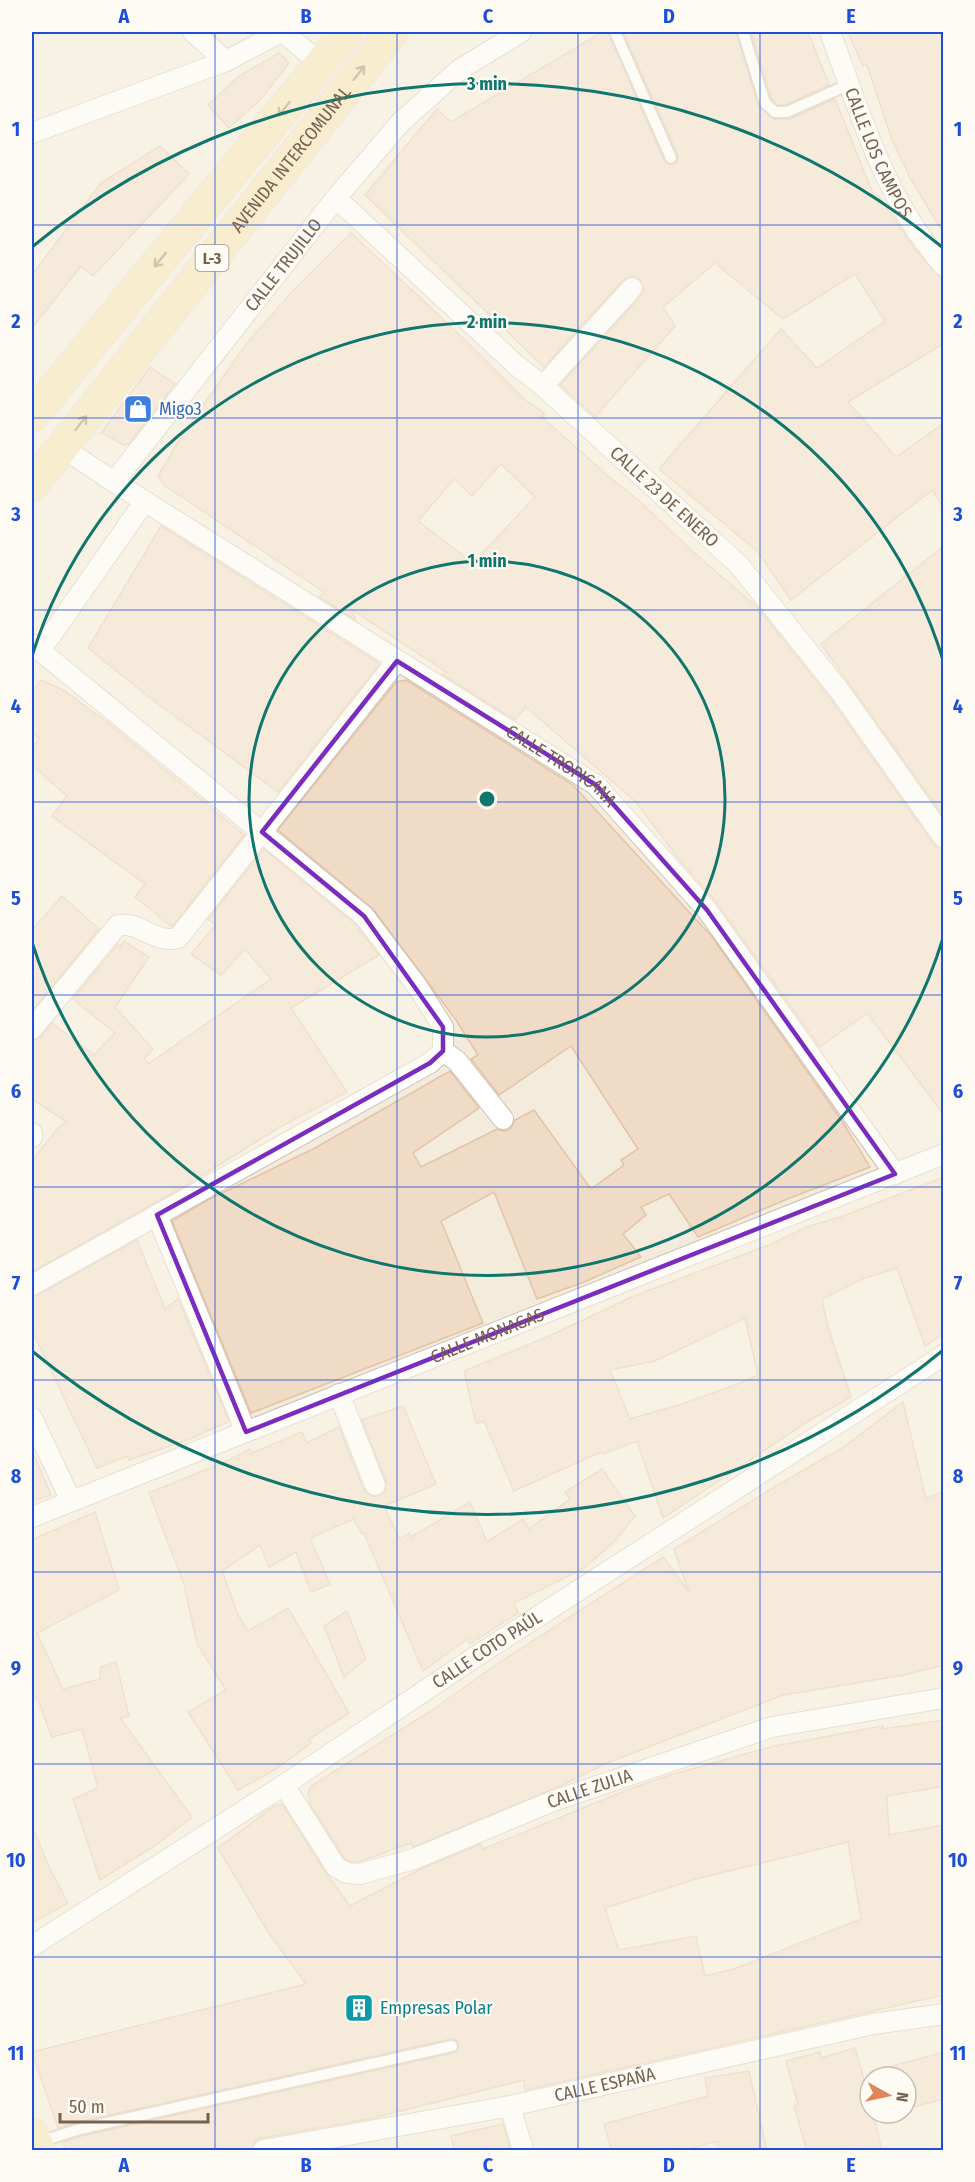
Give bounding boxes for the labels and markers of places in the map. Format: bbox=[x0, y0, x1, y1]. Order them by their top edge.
shop icon: Migo3 bbox=[122, 393, 154, 425]
place label: Migo3 bbox=[159, 398, 202, 420]
centre of rings bbox=[477, 789, 497, 809]
building icon: Empresas Polar bbox=[343, 1992, 375, 2024]
place label: Empresas Polar bbox=[380, 1997, 493, 2019]

